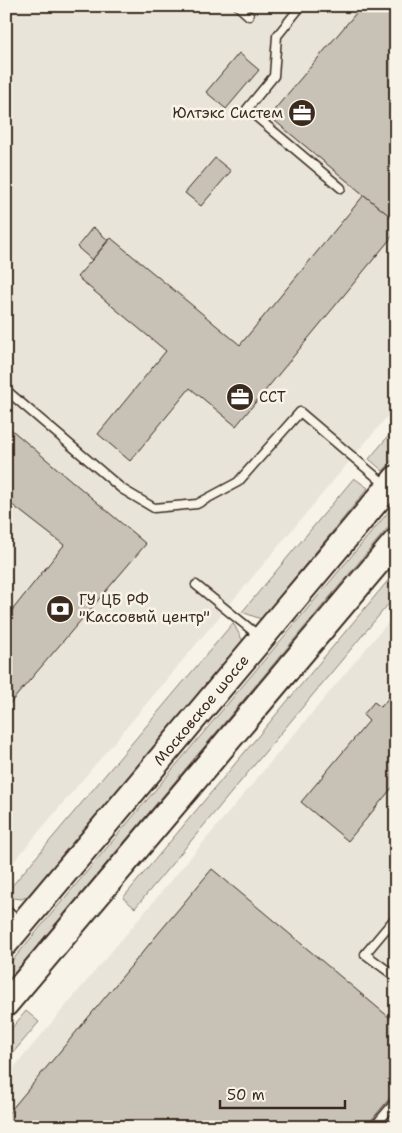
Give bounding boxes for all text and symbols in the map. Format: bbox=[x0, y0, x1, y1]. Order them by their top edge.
office icon: Юлтэкс Систем bbox=[287, 98, 317, 128]
place label: Юлтэкс Систем bbox=[172, 103, 283, 123]
office icon: ССТ bbox=[225, 382, 255, 412]
place label: ССТ bbox=[259, 387, 286, 407]
place label: ГУ ЦБ РФ "Кассовый центр" bbox=[79, 590, 210, 627]
bank icon: ГУ ЦБ РФ "Кассовый центр" bbox=[45, 594, 75, 624]
street label: Московское шоссе bbox=[149, 651, 254, 770]
scale bar bbox=[220, 1078, 344, 1110]
text: 50 m bbox=[227, 1085, 265, 1105]

